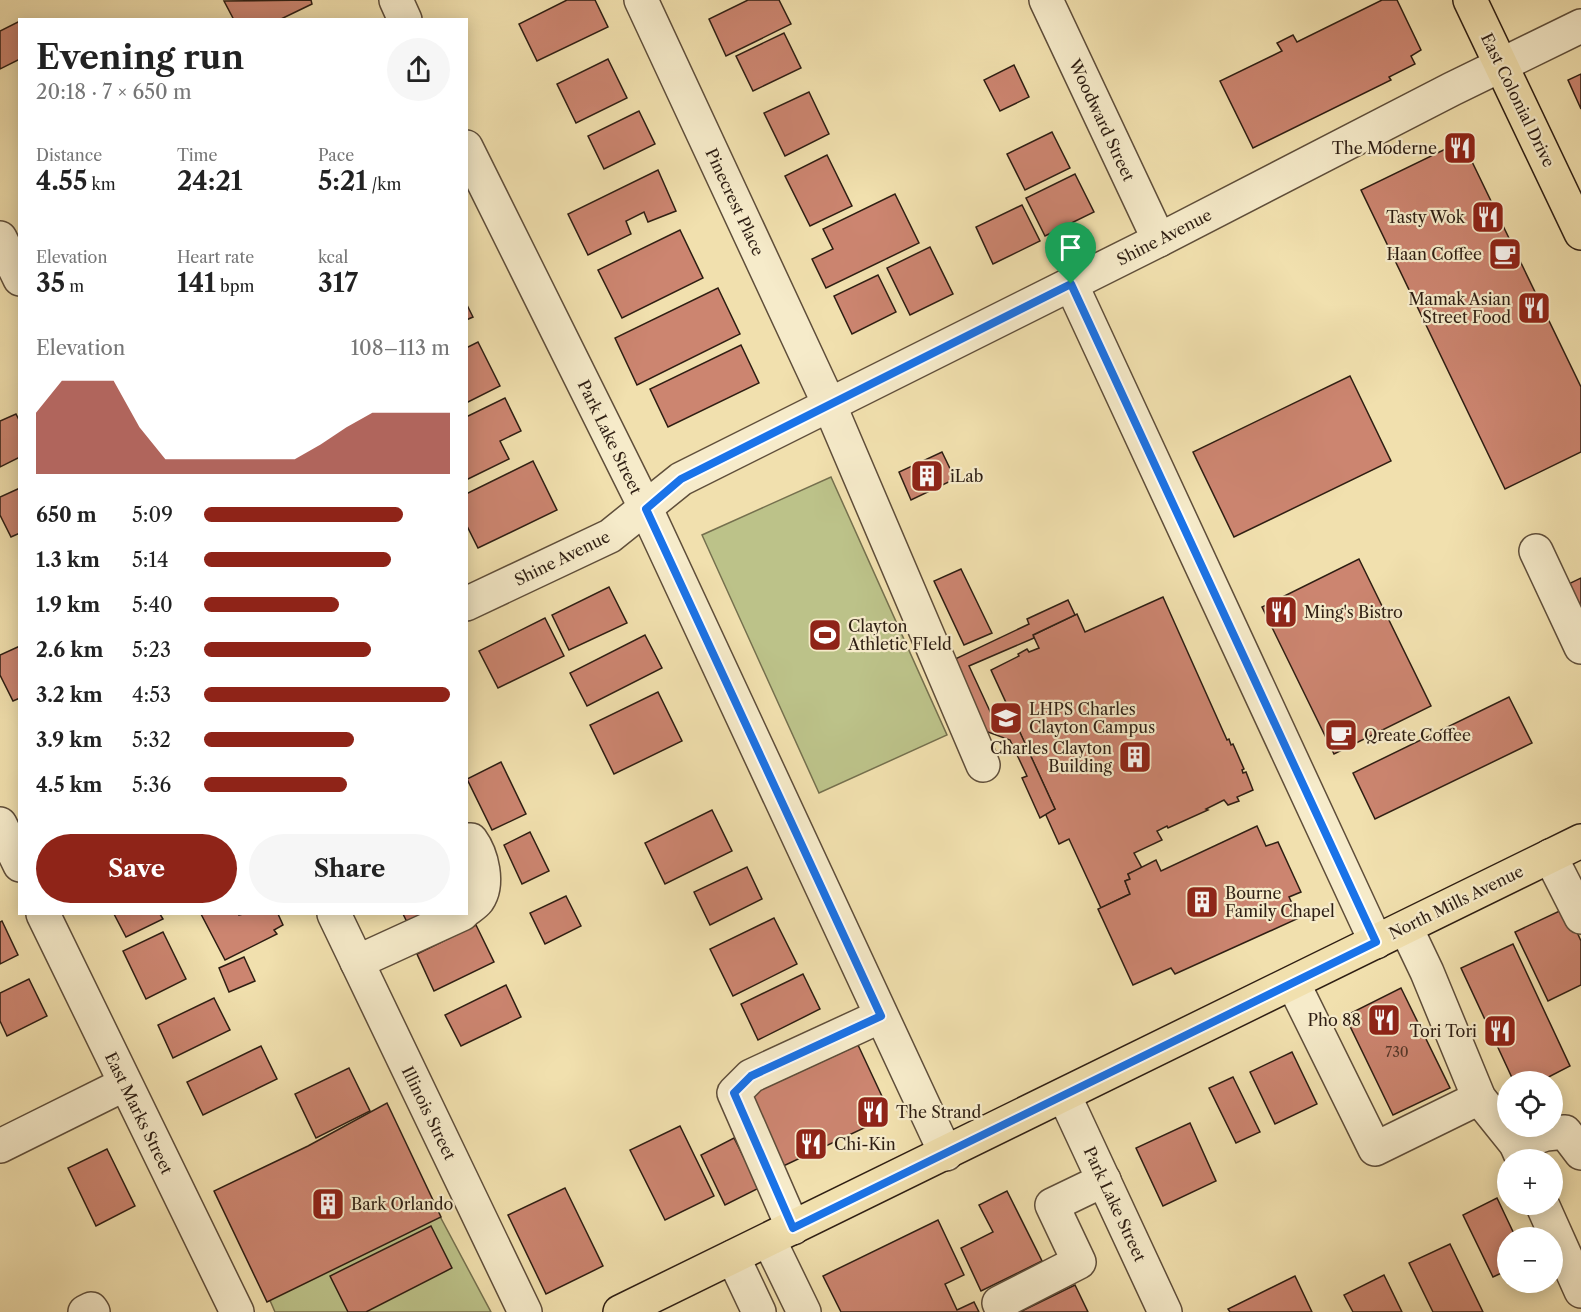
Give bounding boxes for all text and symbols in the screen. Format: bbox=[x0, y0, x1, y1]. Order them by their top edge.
street label: East Colonial Drive bbox=[1477, 30, 1559, 170]
text: Evening run bbox=[36, 37, 244, 78]
button: share bbox=[387, 38, 450, 101]
street label: Woodward Street bbox=[1065, 55, 1139, 185]
text: 20:18 · 7 × 650 m bbox=[36, 80, 192, 104]
restaurant icon: The Moderne bbox=[1442, 130, 1478, 166]
place label: The Moderne bbox=[1332, 138, 1437, 158]
text: Distance bbox=[36, 145, 102, 165]
text: Time bbox=[177, 145, 217, 165]
text: Pace bbox=[318, 145, 354, 165]
street label: Pinecrest Place bbox=[701, 145, 769, 259]
text: 4.55 bbox=[36, 165, 87, 197]
text: 24:21 bbox=[177, 165, 243, 197]
text: 5:21 bbox=[318, 165, 367, 197]
text: km bbox=[87, 174, 116, 194]
text: /km bbox=[367, 174, 401, 194]
restaurant icon: Tasty Wok bbox=[1470, 199, 1506, 235]
street label: Shine Avenue bbox=[1113, 204, 1215, 270]
place label: Tasty Wok bbox=[1386, 207, 1466, 227]
pin bbox=[1045, 222, 1096, 284]
icon: arrive bbox=[1054, 231, 1087, 264]
cafe icon: Haan Coffee bbox=[1487, 236, 1523, 272]
place label: Haan Coffee bbox=[1386, 244, 1482, 264]
text: Elevation bbox=[36, 247, 107, 267]
text: Heart rate bbox=[177, 247, 254, 267]
text: kcal bbox=[318, 247, 348, 267]
text: 35 bbox=[36, 267, 65, 299]
text: 141 bbox=[177, 267, 216, 299]
text: 317 bbox=[318, 267, 358, 299]
text: m bbox=[65, 276, 84, 296]
text: bpm bbox=[216, 276, 255, 296]
place label: Mamak Asian Street Food bbox=[1409, 289, 1511, 327]
restaurant icon: Mamak Asian Street Food bbox=[1516, 290, 1552, 326]
text: Elevation bbox=[36, 336, 125, 360]
text: 108–113 m bbox=[351, 336, 450, 360]
street label: Park Lake Street bbox=[574, 377, 646, 498]
building icon: iLab bbox=[909, 458, 945, 494]
place label: iLab bbox=[950, 466, 983, 486]
text: 650 m bbox=[36, 503, 97, 527]
text: 5:09 bbox=[132, 503, 173, 527]
street label: Shine Avenue bbox=[511, 526, 613, 590]
text: 1.3 km bbox=[36, 548, 100, 572]
text: 5:14 bbox=[132, 548, 168, 572]
text: 1.9 km bbox=[36, 593, 100, 617]
text: 5:40 bbox=[132, 593, 173, 617]
restaurant icon: Ming's Bistro bbox=[1263, 594, 1299, 630]
place label: Ming's Bistro bbox=[1304, 602, 1403, 622]
place label: Clayton Athletic FIeld bbox=[847, 616, 952, 654]
sports icon: Clayton Athletic FIeld bbox=[807, 617, 843, 653]
text: 2.6 km bbox=[36, 638, 103, 662]
text: 5:23 bbox=[132, 638, 171, 662]
text: 3.2 km bbox=[36, 683, 103, 707]
text: 4:53 bbox=[132, 683, 171, 707]
place label: LHPS Charles Clayton Campus bbox=[1029, 699, 1155, 737]
school or university icon: LHPS Charles Clayton Campus bbox=[988, 700, 1024, 736]
cafe icon: Qreate Coffee bbox=[1323, 717, 1359, 753]
place label: Qreate Coffee bbox=[1364, 725, 1471, 745]
text: 3.9 km bbox=[36, 728, 102, 752]
text: 5:32 bbox=[132, 728, 171, 752]
place label: Charles Clayton Building bbox=[990, 738, 1113, 776]
building icon: Charles Clayton Building bbox=[1117, 739, 1153, 775]
text: 4.5 km bbox=[36, 773, 103, 797]
text: 5:36 bbox=[132, 773, 171, 797]
button: Save bbox=[36, 834, 237, 903]
button: Share bbox=[249, 834, 450, 903]
street label: North Mills Avenue bbox=[1385, 861, 1527, 943]
place label: Bourne Family Chapel bbox=[1225, 883, 1335, 921]
building icon: Bourne Family Chapel bbox=[1184, 884, 1220, 920]
restaurant icon: Pho 88 bbox=[1366, 1002, 1402, 1038]
place label: Pho 88 bbox=[1307, 1010, 1361, 1030]
restaurant icon: Tori Tori bbox=[1482, 1013, 1518, 1049]
place label: Tori Tori bbox=[1409, 1021, 1477, 1041]
house number: 730 bbox=[1385, 1043, 1409, 1061]
street label: East Marks Street bbox=[101, 1049, 177, 1178]
street label: Illinois Street bbox=[398, 1063, 460, 1163]
map controls bbox=[1497, 1071, 1563, 1293]
button: locate bbox=[1497, 1071, 1563, 1137]
restaurant icon: The Strand bbox=[855, 1094, 891, 1130]
place label: The Strand bbox=[896, 1102, 982, 1122]
restaurant icon: Chi-Kin bbox=[793, 1126, 829, 1162]
place label: Chi-Kin bbox=[834, 1134, 896, 1154]
street label: Park Lake Street bbox=[1080, 1143, 1151, 1265]
button: + bbox=[1497, 1149, 1563, 1215]
building icon: Bark Orlando bbox=[310, 1186, 346, 1222]
place label: Bark Orlando bbox=[351, 1194, 454, 1214]
button: − bbox=[1497, 1227, 1563, 1293]

